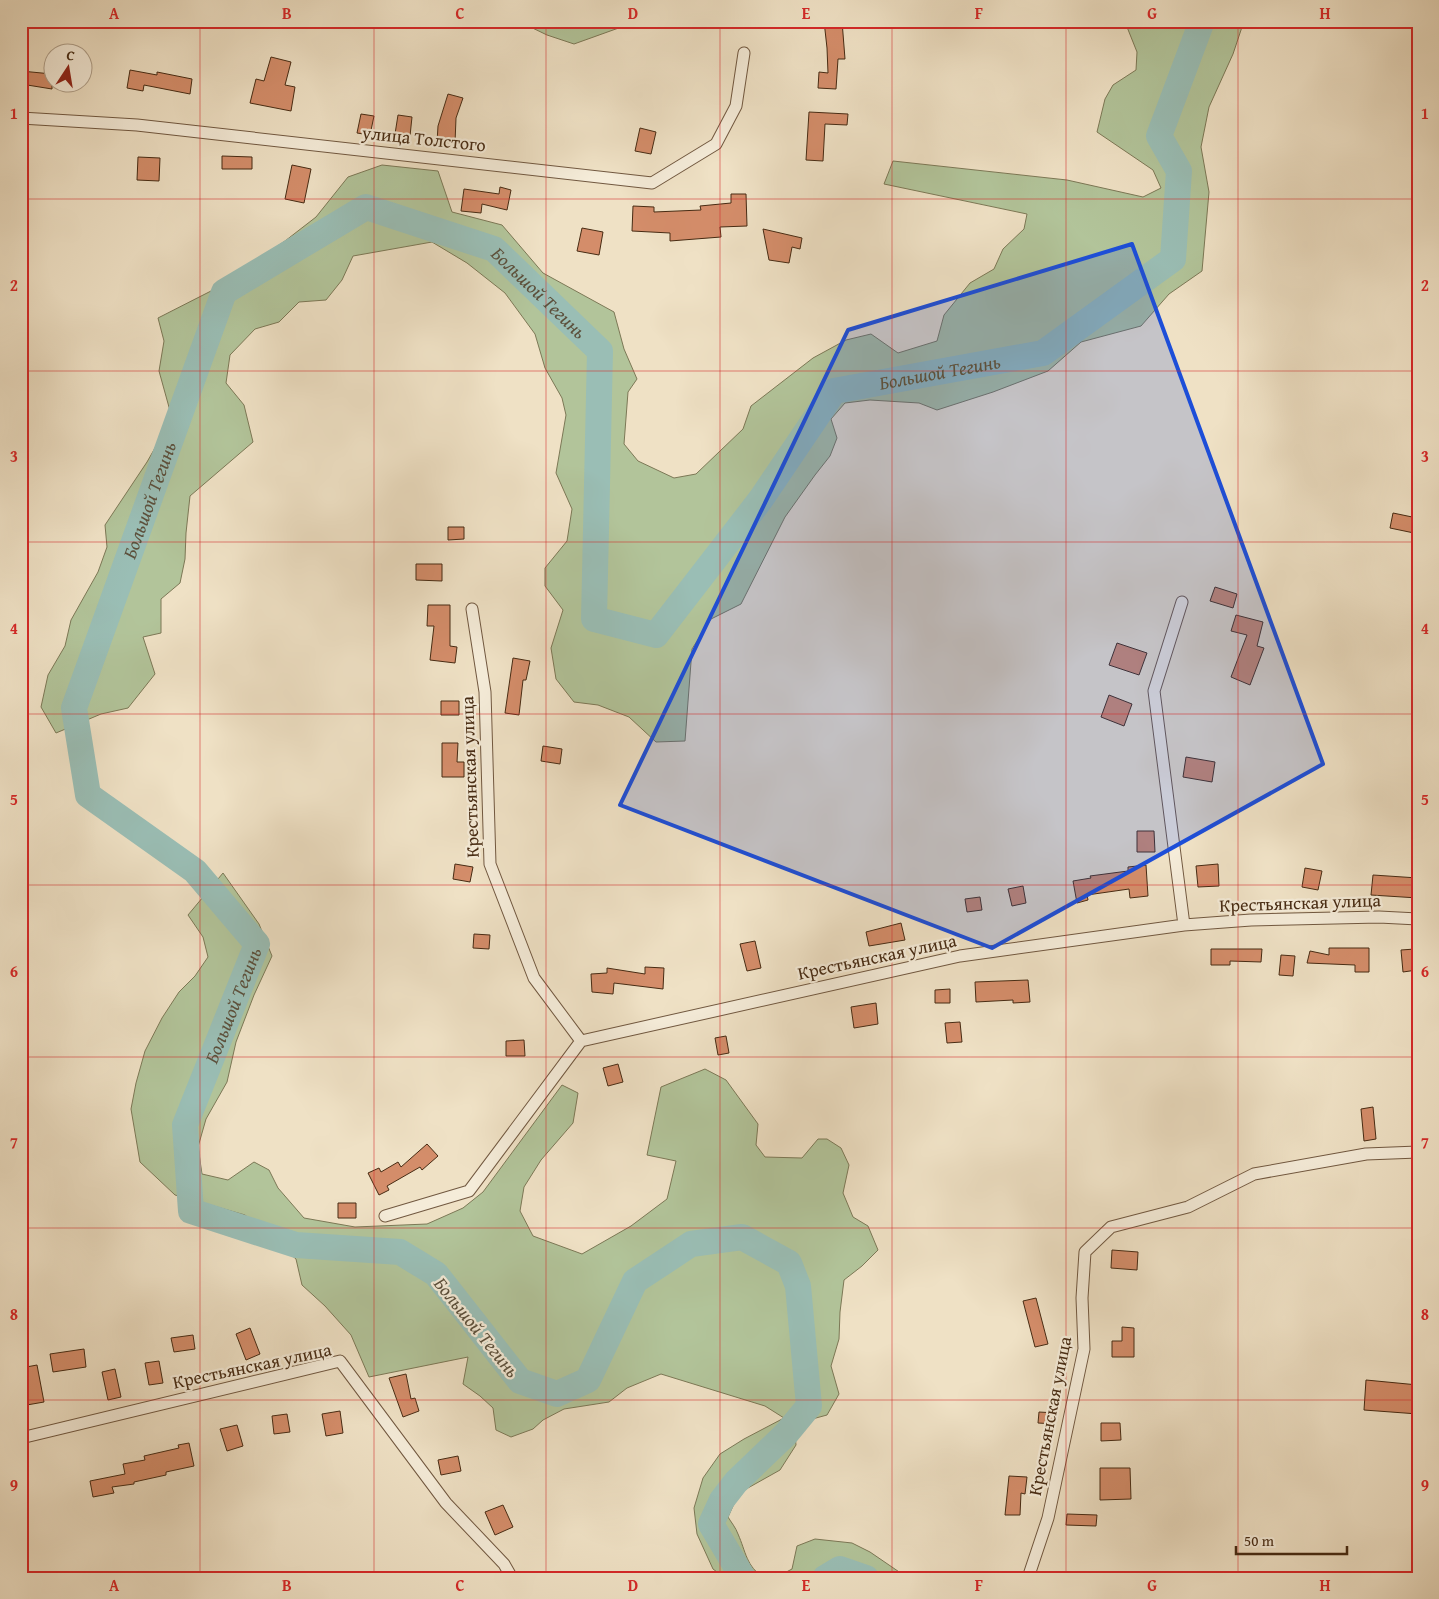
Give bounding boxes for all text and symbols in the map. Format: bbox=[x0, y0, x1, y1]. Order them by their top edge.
text: A bbox=[109, 1, 120, 25]
text: B bbox=[282, 1, 292, 25]
text: C bbox=[455, 1, 465, 25]
text: D bbox=[628, 1, 638, 25]
text: E bbox=[802, 1, 811, 25]
text: F bbox=[975, 1, 983, 25]
text: G bbox=[1147, 1, 1157, 25]
text: H bbox=[1319, 1, 1331, 25]
north arrow bbox=[42, 42, 92, 92]
text: С bbox=[65, 45, 77, 66]
text: 1 bbox=[10, 101, 18, 125]
text: 1 bbox=[1421, 101, 1429, 125]
street label: улица Толстого bbox=[360, 118, 487, 158]
water label: Большой Тегинь bbox=[485, 240, 593, 345]
text: 2 bbox=[10, 273, 18, 297]
text: 2 bbox=[1421, 273, 1429, 297]
water label: Большой Тегинь bbox=[877, 347, 1003, 397]
water label: Большой Тегинь bbox=[115, 437, 183, 562]
text: 3 bbox=[10, 444, 18, 468]
text: 3 bbox=[1421, 444, 1429, 468]
text: 4 bbox=[10, 616, 18, 640]
text: 4 bbox=[1421, 616, 1429, 640]
street label: Крестьянская улица bbox=[453, 695, 486, 858]
text: 5 bbox=[10, 787, 18, 811]
text: 5 bbox=[1421, 787, 1429, 811]
street label: Крестьянская улица bbox=[1219, 886, 1382, 919]
street label: Крестьянская улица bbox=[795, 926, 959, 987]
water label: Большой Тегинь bbox=[197, 943, 269, 1067]
text: 6 bbox=[10, 959, 18, 983]
text: 6 bbox=[1421, 959, 1429, 983]
text: 7 bbox=[10, 1130, 18, 1154]
text: 7 bbox=[1421, 1130, 1429, 1154]
water label: Большой Тегинь bbox=[427, 1270, 527, 1384]
text: 8 bbox=[10, 1302, 18, 1326]
text: 8 bbox=[1421, 1302, 1429, 1326]
street label: Крестьянская улица bbox=[1021, 1334, 1078, 1498]
street label: Крестьянская улица bbox=[170, 1335, 334, 1396]
text: 9 bbox=[10, 1473, 18, 1497]
text: 9 bbox=[1421, 1473, 1429, 1497]
scale bar bbox=[1236, 1524, 1348, 1556]
text: 50 m bbox=[1244, 1530, 1275, 1551]
text: A bbox=[109, 1573, 120, 1597]
text: B bbox=[282, 1573, 292, 1597]
text: C bbox=[455, 1573, 465, 1597]
text: D bbox=[628, 1573, 638, 1597]
text: E bbox=[802, 1573, 811, 1597]
text: F bbox=[975, 1573, 983, 1597]
text: G bbox=[1147, 1573, 1157, 1597]
text: H bbox=[1319, 1573, 1331, 1597]

